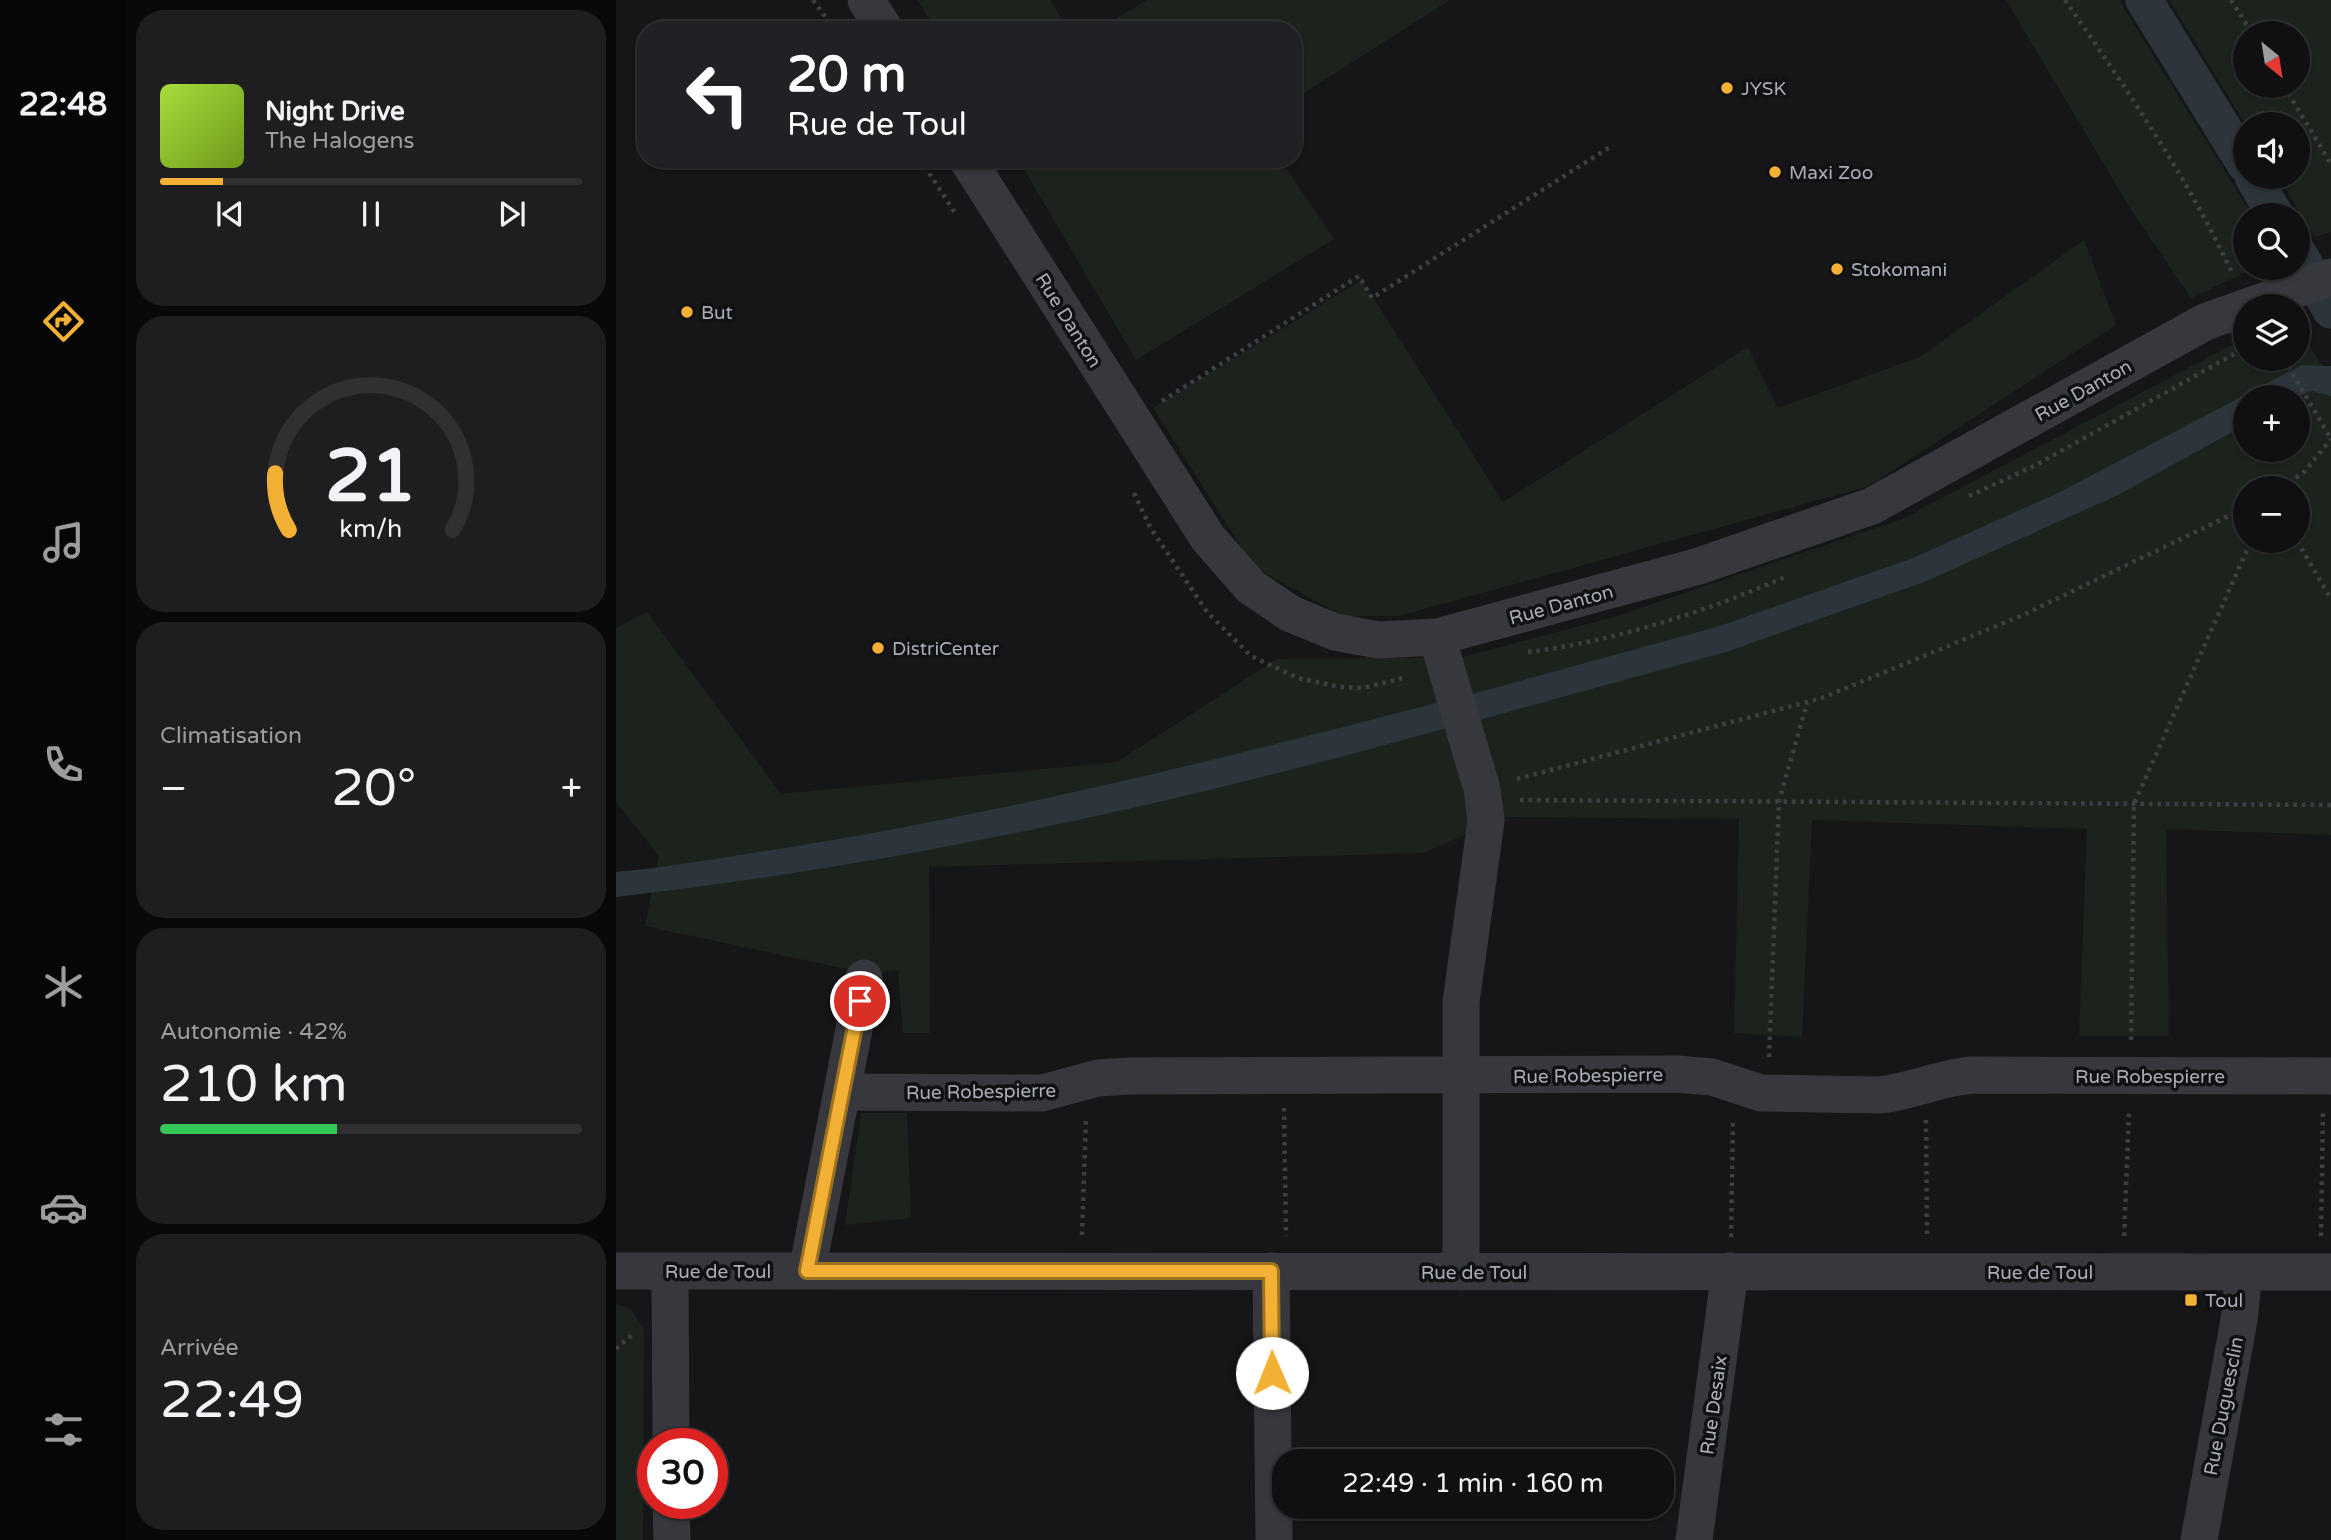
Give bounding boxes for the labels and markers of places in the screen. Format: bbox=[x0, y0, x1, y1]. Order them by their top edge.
place label: JYSK bbox=[1741, 78, 1787, 100]
marker: JYSK bbox=[1719, 80, 1735, 96]
place label: Maxi Zoo bbox=[1789, 162, 1873, 184]
marker: Maxi Zoo bbox=[1767, 164, 1783, 180]
place label: Stokomani bbox=[1851, 259, 1947, 281]
marker: Stokomani bbox=[1829, 261, 1845, 277]
place label: But bbox=[701, 302, 733, 324]
marker: But bbox=[679, 304, 695, 320]
place label: DistriCenter bbox=[892, 638, 1000, 660]
marker: DistriCenter bbox=[870, 640, 886, 656]
pin bbox=[830, 971, 890, 1031]
place label: Toul bbox=[2205, 1290, 2243, 1312]
marker: Toul bbox=[2183, 1292, 2199, 1308]

